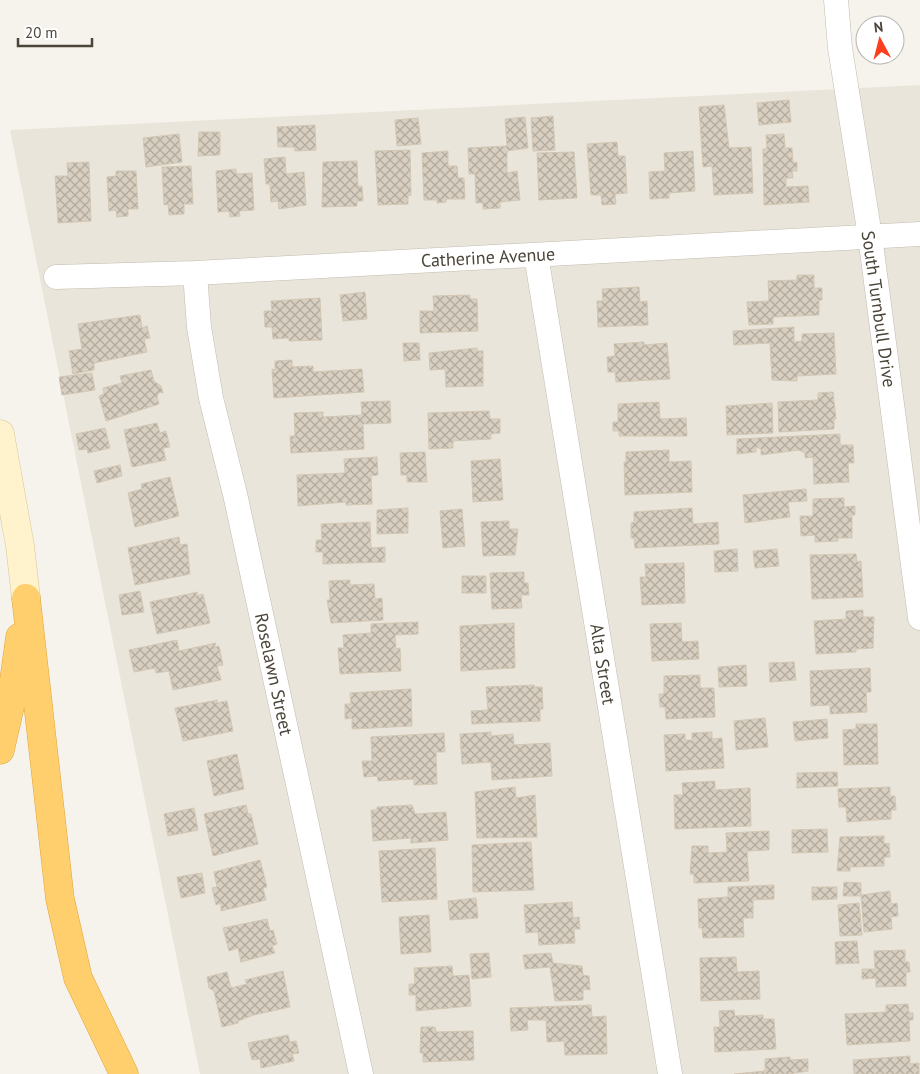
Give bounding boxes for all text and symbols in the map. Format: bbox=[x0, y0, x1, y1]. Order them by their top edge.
scale bar bbox=[18, 15, 91, 47]
north arrow bbox=[855, 15, 905, 65]
text: N bbox=[873, 18, 884, 37]
text: 20 m bbox=[25, 23, 58, 42]
street label: South Turnbull Drive bbox=[857, 229, 901, 389]
street label: Catherine Avenue bbox=[420, 242, 556, 272]
street label: Roselawn Street bbox=[250, 611, 298, 737]
street label: Alta Street bbox=[585, 622, 621, 706]

